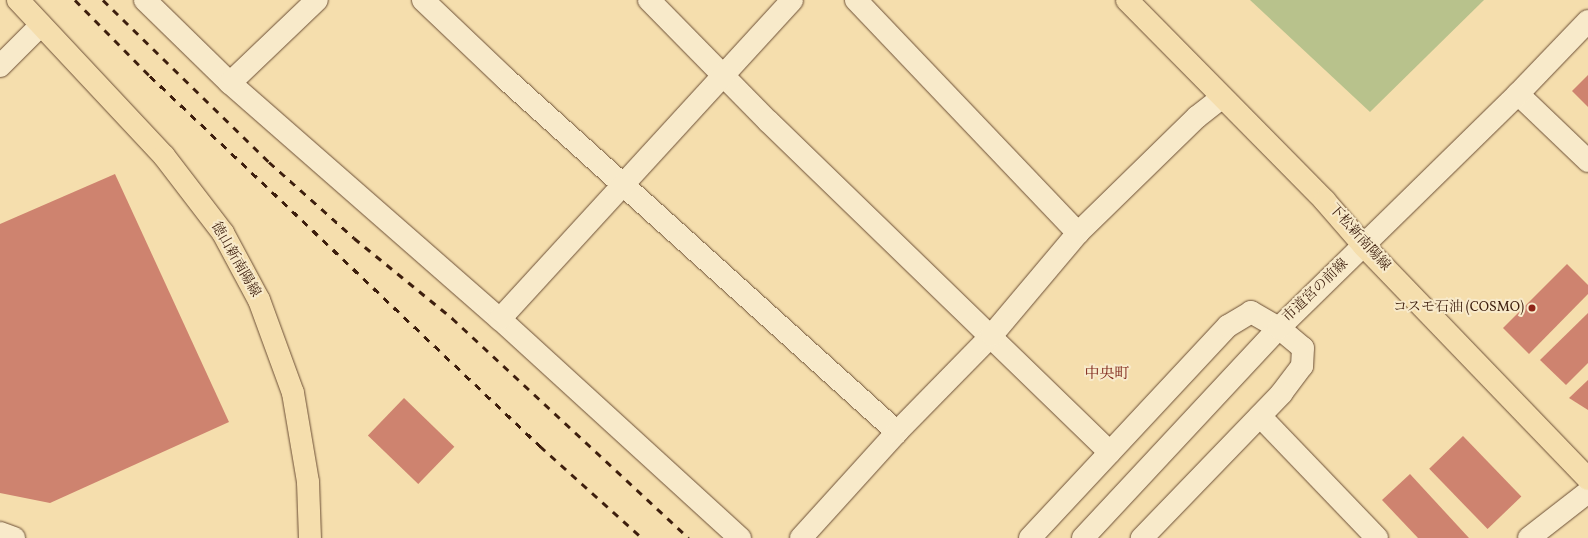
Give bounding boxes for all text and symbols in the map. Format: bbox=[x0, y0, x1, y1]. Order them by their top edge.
street label: 下松新南陽線 bbox=[1325, 201, 1393, 275]
street label: 徳山新南陽線 bbox=[207, 219, 263, 301]
street label: 市道宮の前線 bbox=[1280, 256, 1352, 326]
place label: コスモ石油 (COSMO) bbox=[1393, 300, 1524, 316]
marker: コスモ石油 (COSMO) bbox=[1527, 303, 1537, 313]
district label: 中央町 bbox=[1085, 366, 1129, 384]

